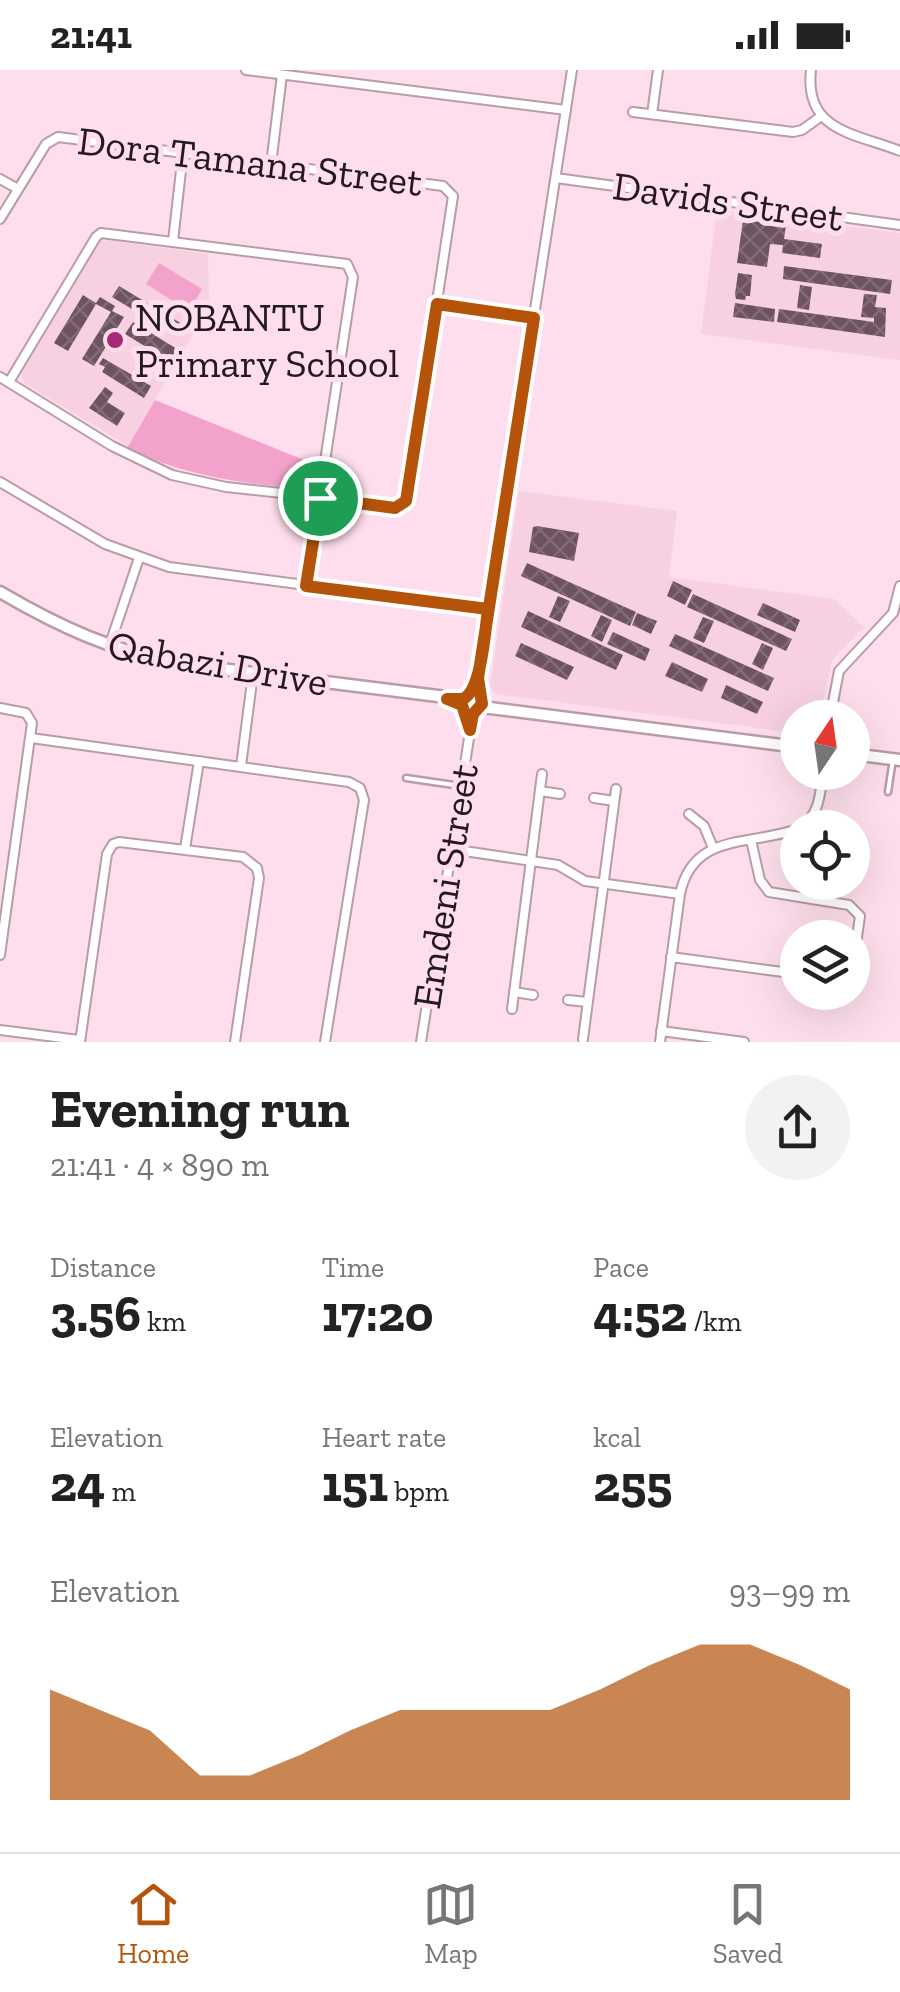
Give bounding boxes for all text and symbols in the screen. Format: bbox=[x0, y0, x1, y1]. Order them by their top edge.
text: 21:41 bbox=[50, 12, 132, 58]
street label: Dora Tamana Street bbox=[75, 116, 425, 206]
street label: Davids Street bbox=[610, 161, 846, 241]
place label: NOBANTU Primary School bbox=[135, 293, 399, 387]
marker: NOBANTU Primary School bbox=[104, 329, 126, 351]
pin bbox=[278, 456, 363, 541]
icon: arrive bbox=[293, 471, 348, 526]
street label: Qabazi Drive bbox=[104, 620, 332, 706]
north arrow bbox=[780, 700, 870, 790]
map controls bbox=[780, 700, 870, 1010]
street label: Emdeni Street bbox=[402, 760, 488, 1012]
button: locate bbox=[780, 810, 870, 900]
button: layers bbox=[780, 920, 870, 1010]
text: Evening run bbox=[50, 1075, 350, 1141]
button: share bbox=[745, 1075, 850, 1180]
text: 21:41 · 4 × 890 m bbox=[50, 1146, 269, 1184]
text: Distance bbox=[50, 1251, 156, 1284]
text: Time bbox=[322, 1251, 384, 1284]
text: Pace bbox=[593, 1251, 649, 1284]
text: 3.56 bbox=[50, 1284, 141, 1344]
text: 17:20 bbox=[322, 1284, 434, 1344]
text: 4:52 bbox=[593, 1284, 687, 1344]
text: km bbox=[141, 1305, 186, 1338]
text: /km bbox=[687, 1305, 742, 1338]
text: Elevation bbox=[50, 1421, 163, 1454]
text: Heart rate bbox=[322, 1421, 446, 1454]
text: kcal bbox=[593, 1421, 641, 1454]
text: 24 bbox=[50, 1454, 105, 1514]
text: 151 bbox=[322, 1454, 388, 1514]
text: 255 bbox=[593, 1454, 672, 1514]
text: m bbox=[105, 1475, 136, 1508]
text: bpm bbox=[388, 1475, 449, 1508]
text: Elevation bbox=[50, 1572, 179, 1610]
text: 93–99 m bbox=[729, 1572, 850, 1610]
tab: Home bbox=[117, 1877, 189, 1970]
tab: Map bbox=[423, 1877, 478, 1970]
tab: Saved bbox=[713, 1877, 783, 1970]

